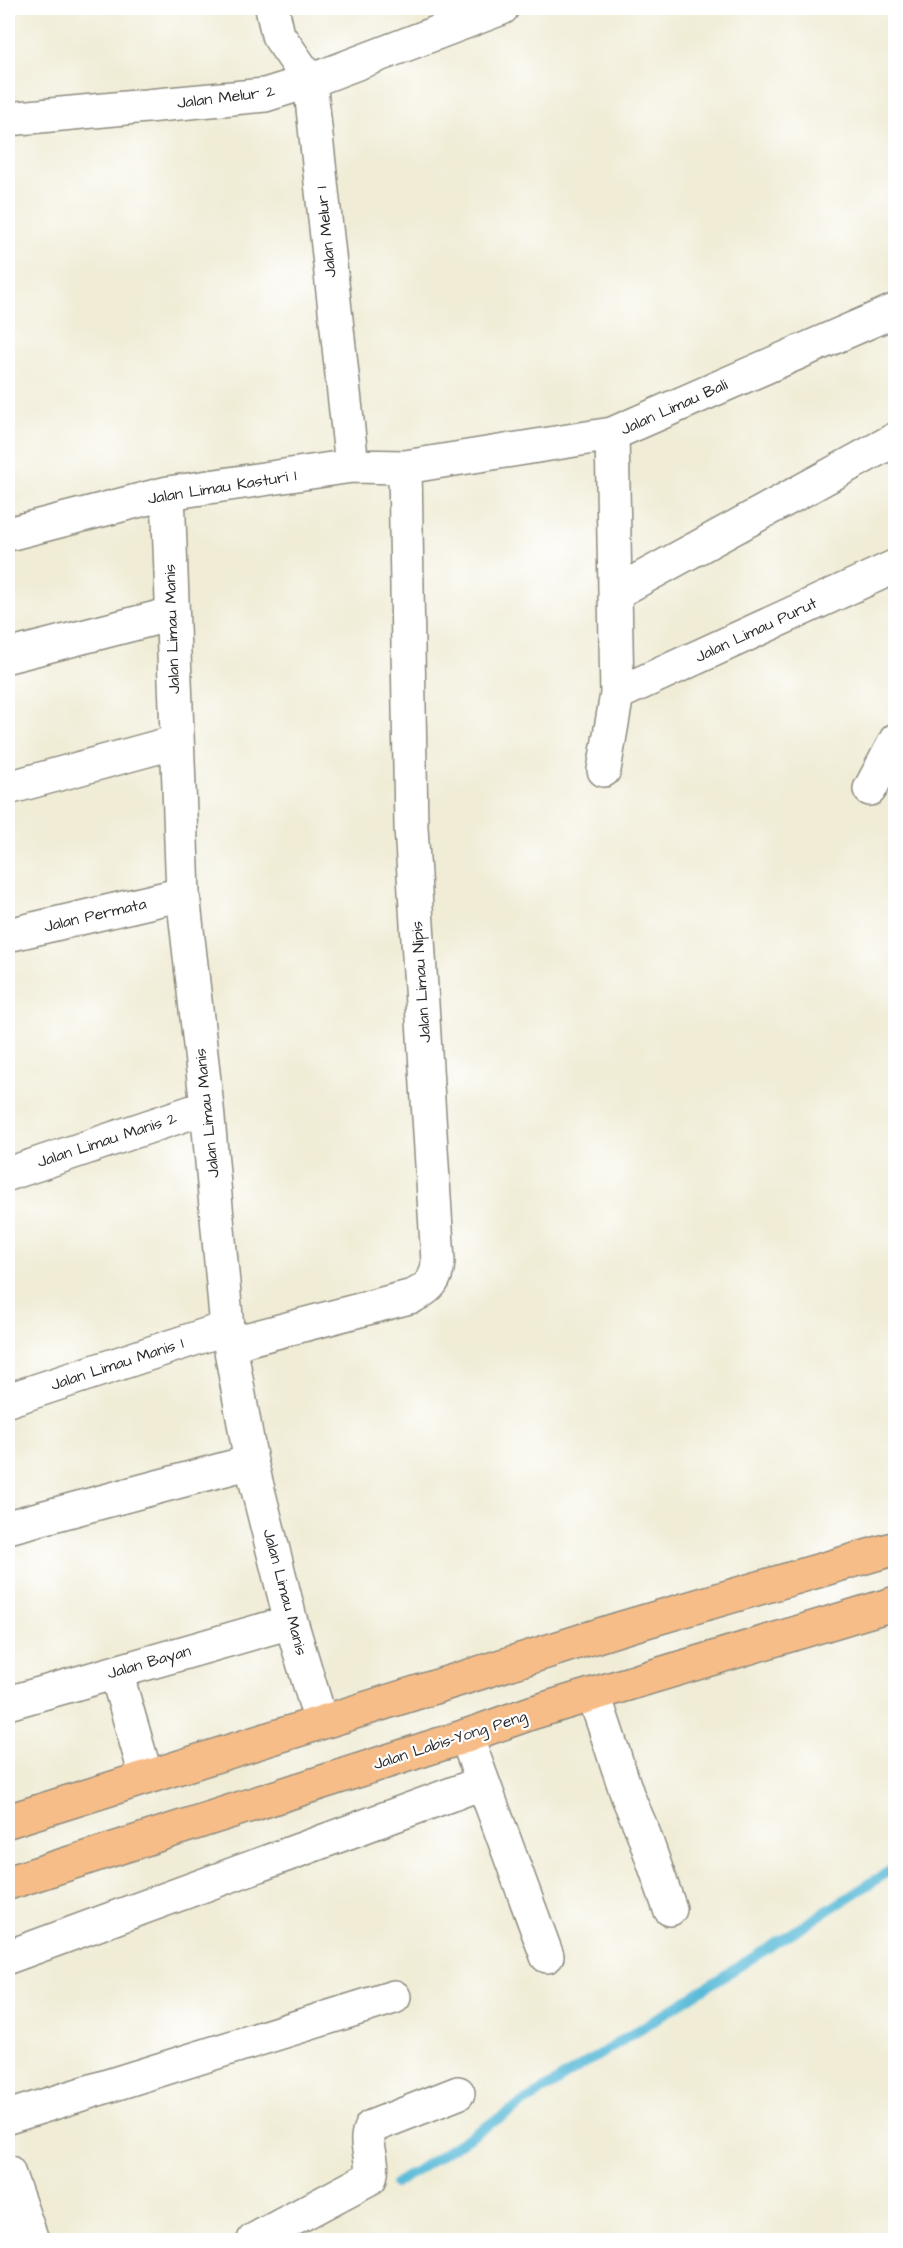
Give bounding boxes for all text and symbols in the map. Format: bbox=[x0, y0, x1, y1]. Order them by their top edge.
street label: Jalan Melur 2 bbox=[176, 80, 276, 114]
street label: Jalan Melur 1 bbox=[310, 185, 342, 279]
street label: Jalan Limau Bali bbox=[617, 373, 731, 440]
street label: Jalan Limau Kasturi 1 bbox=[146, 464, 298, 510]
street label: Jalan Limau Manis bbox=[159, 564, 185, 694]
street label: Jalan Limau Purut bbox=[692, 592, 821, 668]
street label: Jalan Permata bbox=[42, 893, 148, 937]
street label: Jalan Limau Nipis bbox=[406, 920, 436, 1044]
street label: Jalan Limau Manis bbox=[189, 1047, 225, 1179]
street label: Jalan Limau Manis 2 bbox=[34, 1107, 180, 1173]
street label: Jalan Limau Manis 1 bbox=[48, 1332, 186, 1396]
street label: Jalan Limau Manis bbox=[258, 1526, 312, 1658]
street label: Jalan Bayan bbox=[105, 1640, 194, 1685]
street label: Jalan Labis-Yong Peng bbox=[370, 1705, 530, 1776]

